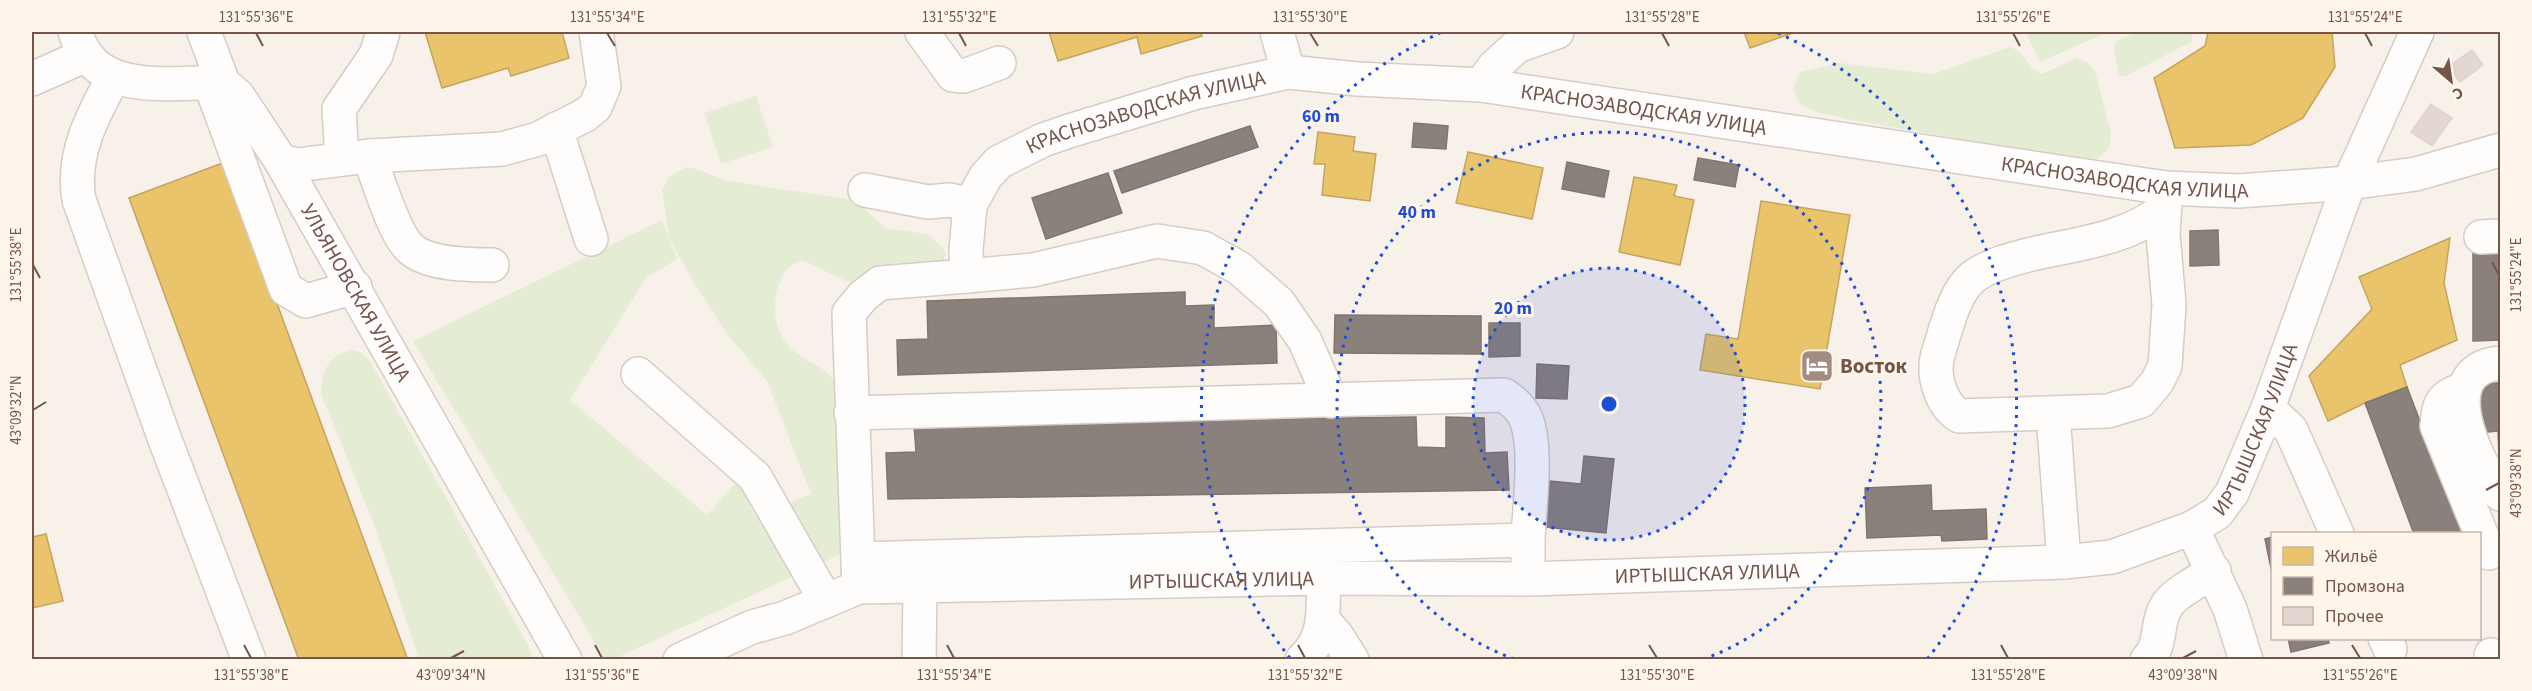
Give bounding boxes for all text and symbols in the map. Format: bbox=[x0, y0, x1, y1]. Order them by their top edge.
text: 131°55'36"E bbox=[218, 7, 294, 28]
text: 131°55'34"E bbox=[569, 7, 645, 28]
text: 131°55'32"E bbox=[921, 7, 997, 28]
text: 131°55'30"E bbox=[1272, 7, 1348, 28]
text: 131°55'28"E bbox=[1624, 7, 1700, 28]
text: 131°55'26"E bbox=[1975, 7, 2051, 28]
text: 131°55'24"E bbox=[2327, 7, 2403, 28]
north arrow bbox=[2421, 51, 2481, 111]
street label: КРАСНОЗАВОДСКАЯ УЛИЦА bbox=[1020, 62, 1269, 161]
street label: КРАСНОЗАВОДСКАЯ УЛИЦА bbox=[1519, 76, 1769, 143]
text: С bbox=[2448, 81, 2467, 105]
text: 60 m bbox=[1302, 104, 1340, 129]
street label: КРАСНОЗАВОДСКАЯ УЛИЦА bbox=[1999, 148, 2250, 206]
street label: УЛЬЯНОВСКАЯ УЛИЦА bbox=[293, 198, 419, 388]
text: 40 m bbox=[1398, 200, 1436, 225]
text: 131°55'38"E bbox=[6, 227, 27, 303]
text: 131°55'24"E bbox=[2506, 237, 2527, 313]
text: 20 m bbox=[1494, 296, 1532, 321]
street label: ИРТЫШСКАЯ УЛИЦА bbox=[2205, 339, 2305, 522]
hotel icon: Восток bbox=[1799, 348, 1835, 384]
place label: Восток bbox=[1840, 351, 1908, 381]
text: 43°09'32"N bbox=[6, 375, 27, 445]
centre of rings bbox=[1599, 394, 1619, 414]
text: 43°09'38"N bbox=[2506, 448, 2527, 518]
legend bbox=[2271, 532, 2481, 640]
text: Жильё bbox=[2325, 544, 2378, 569]
street label: ИРТЫШСКАЯ УЛИЦА bbox=[1614, 555, 1801, 591]
street label: ИРТЫШСКАЯ УЛИЦА bbox=[1128, 563, 1315, 597]
text: Промзона bbox=[2325, 574, 2405, 599]
text: Прочее bbox=[2325, 604, 2383, 629]
text: 131°55'38"E bbox=[213, 665, 289, 686]
text: 43°09'34"N bbox=[416, 665, 486, 686]
text: 131°55'36"E bbox=[564, 665, 640, 686]
text: 131°55'34"E bbox=[916, 665, 992, 686]
text: 131°55'32"E bbox=[1267, 665, 1343, 686]
text: 131°55'30"E bbox=[1619, 665, 1695, 686]
text: 131°55'28"E bbox=[1970, 665, 2046, 686]
text: 43°09'38"N bbox=[2148, 665, 2218, 686]
text: 131°55'26"E bbox=[2322, 665, 2398, 686]

